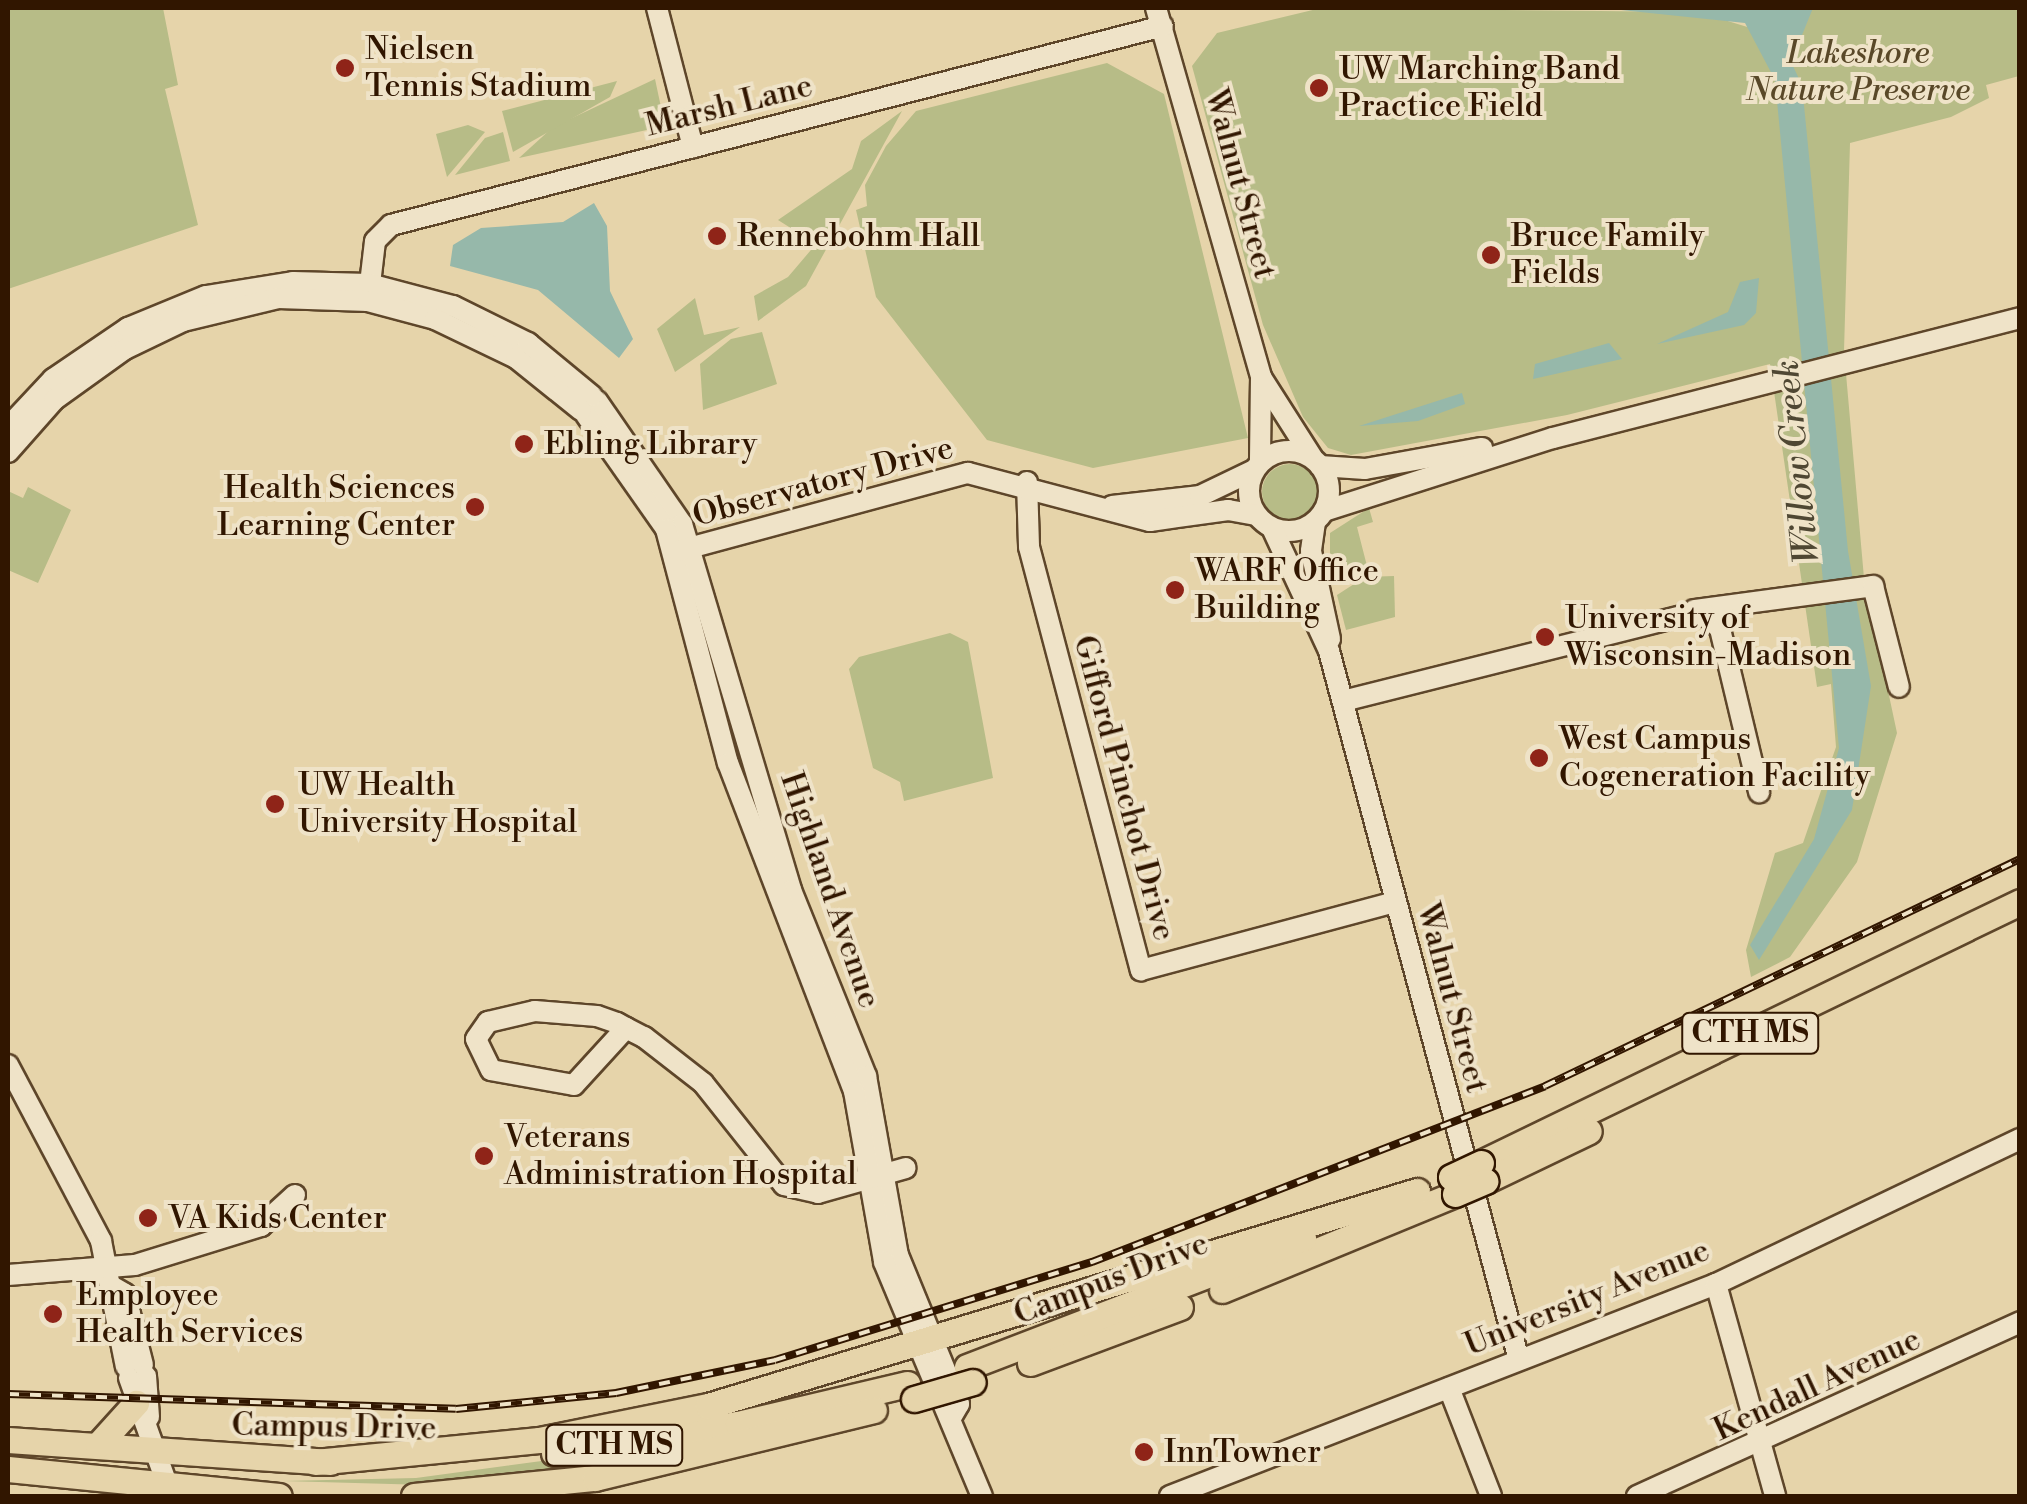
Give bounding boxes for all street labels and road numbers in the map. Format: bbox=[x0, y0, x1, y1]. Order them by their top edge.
street label: Marsh Lane bbox=[642, 67, 816, 145]
street label: Walnut Street bbox=[1196, 85, 1284, 283]
street label: Observatory Drive bbox=[689, 429, 957, 535]
street label: Gifford Pinchot Drive bbox=[1065, 631, 1183, 945]
street label: Highland Avenue bbox=[772, 767, 888, 1013]
street label: Walnut Street bbox=[1408, 899, 1496, 1097]
road number: CTH MS bbox=[1680, 1008, 1820, 1058]
street label: Campus Drive bbox=[1008, 1224, 1214, 1334]
street label: University Avenue bbox=[1459, 1231, 1715, 1365]
street label: Kendall Avenue bbox=[1707, 1320, 1927, 1450]
street label: Campus Drive bbox=[231, 1406, 437, 1448]
road number: CTH MS bbox=[544, 1420, 684, 1470]

